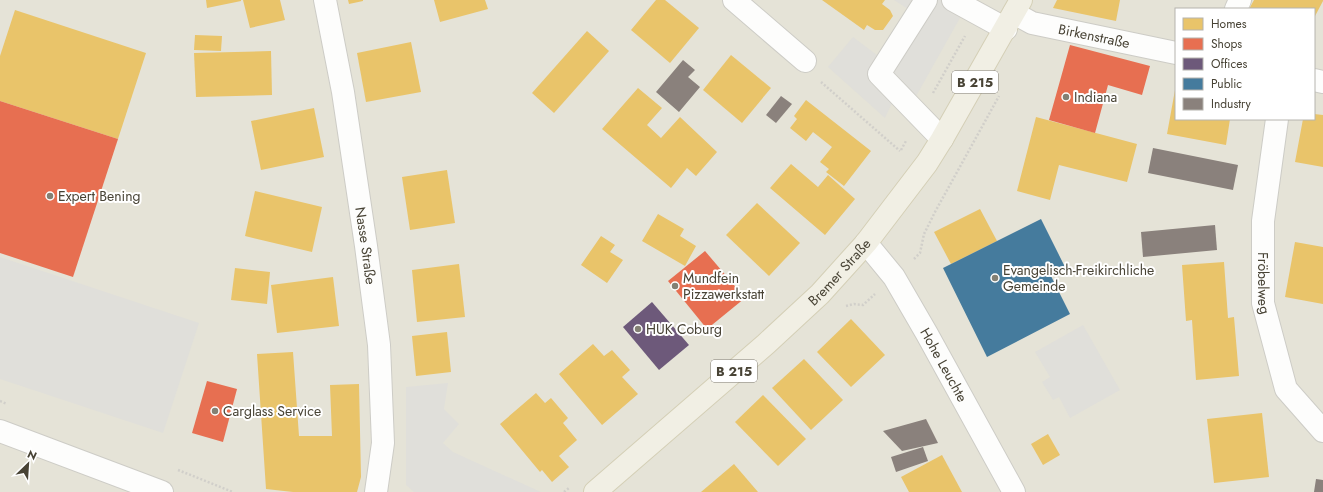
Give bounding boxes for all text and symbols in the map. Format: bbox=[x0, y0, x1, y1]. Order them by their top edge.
legend bbox=[1175, 8, 1315, 120]
text: Homes bbox=[1211, 15, 1247, 33]
street label: Birkenstraße bbox=[1057, 19, 1132, 53]
text: Shops bbox=[1211, 35, 1242, 53]
text: Offices bbox=[1211, 55, 1247, 73]
road number: B 215 bbox=[952, 71, 998, 93]
text: Public bbox=[1211, 75, 1242, 93]
place label: Indiana bbox=[1074, 87, 1117, 107]
marker: Indiana bbox=[1061, 92, 1071, 102]
text: Industry bbox=[1211, 95, 1252, 113]
place label: Expert Bening bbox=[58, 186, 140, 206]
marker: Expert Bening bbox=[45, 191, 55, 201]
street label: Nasse Straße bbox=[350, 205, 381, 286]
street label: Bremer Straße bbox=[804, 234, 875, 310]
street label: Fröbelweg bbox=[1253, 252, 1276, 316]
place label: Evangelisch-Freikirchliche Gemeinde bbox=[1003, 260, 1154, 296]
place label: Mundfein Pizzawerkstatt bbox=[683, 268, 765, 304]
marker: Evangelisch-Freikirchliche Gemeinde bbox=[990, 273, 1000, 283]
marker: Mundfein Pizzawerkstatt bbox=[670, 281, 680, 291]
place label: HUK Coburg bbox=[646, 319, 722, 339]
marker: HUK Coburg bbox=[633, 324, 643, 334]
street label: Hohe Leuchte bbox=[915, 324, 972, 405]
road number: B 215 bbox=[711, 360, 757, 382]
place label: Carglass Service bbox=[223, 401, 321, 421]
marker: Carglass Service bbox=[210, 406, 220, 416]
north arrow bbox=[8, 444, 48, 484]
text: N bbox=[25, 446, 40, 464]

